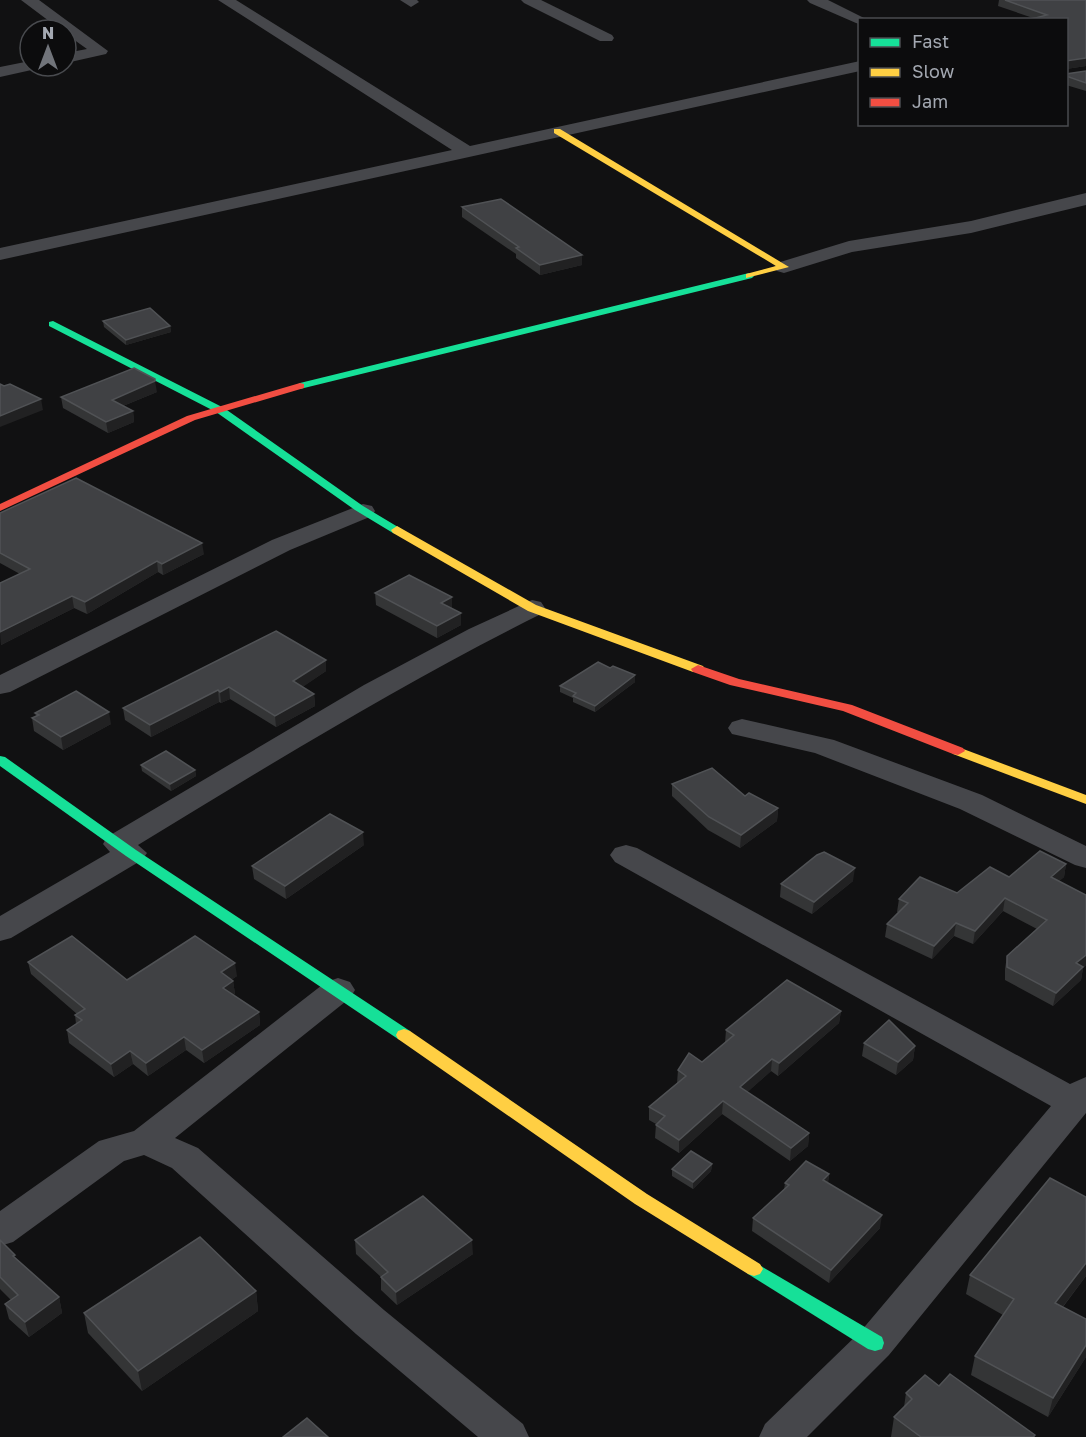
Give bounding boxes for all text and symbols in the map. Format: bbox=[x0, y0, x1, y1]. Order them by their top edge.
north arrow bbox=[18, 18, 78, 78]
legend bbox=[858, 18, 1068, 126]
text: N bbox=[42, 23, 54, 43]
text: Fast bbox=[912, 30, 949, 52]
text: Slow bbox=[912, 60, 955, 82]
text: Jam bbox=[912, 90, 948, 112]

